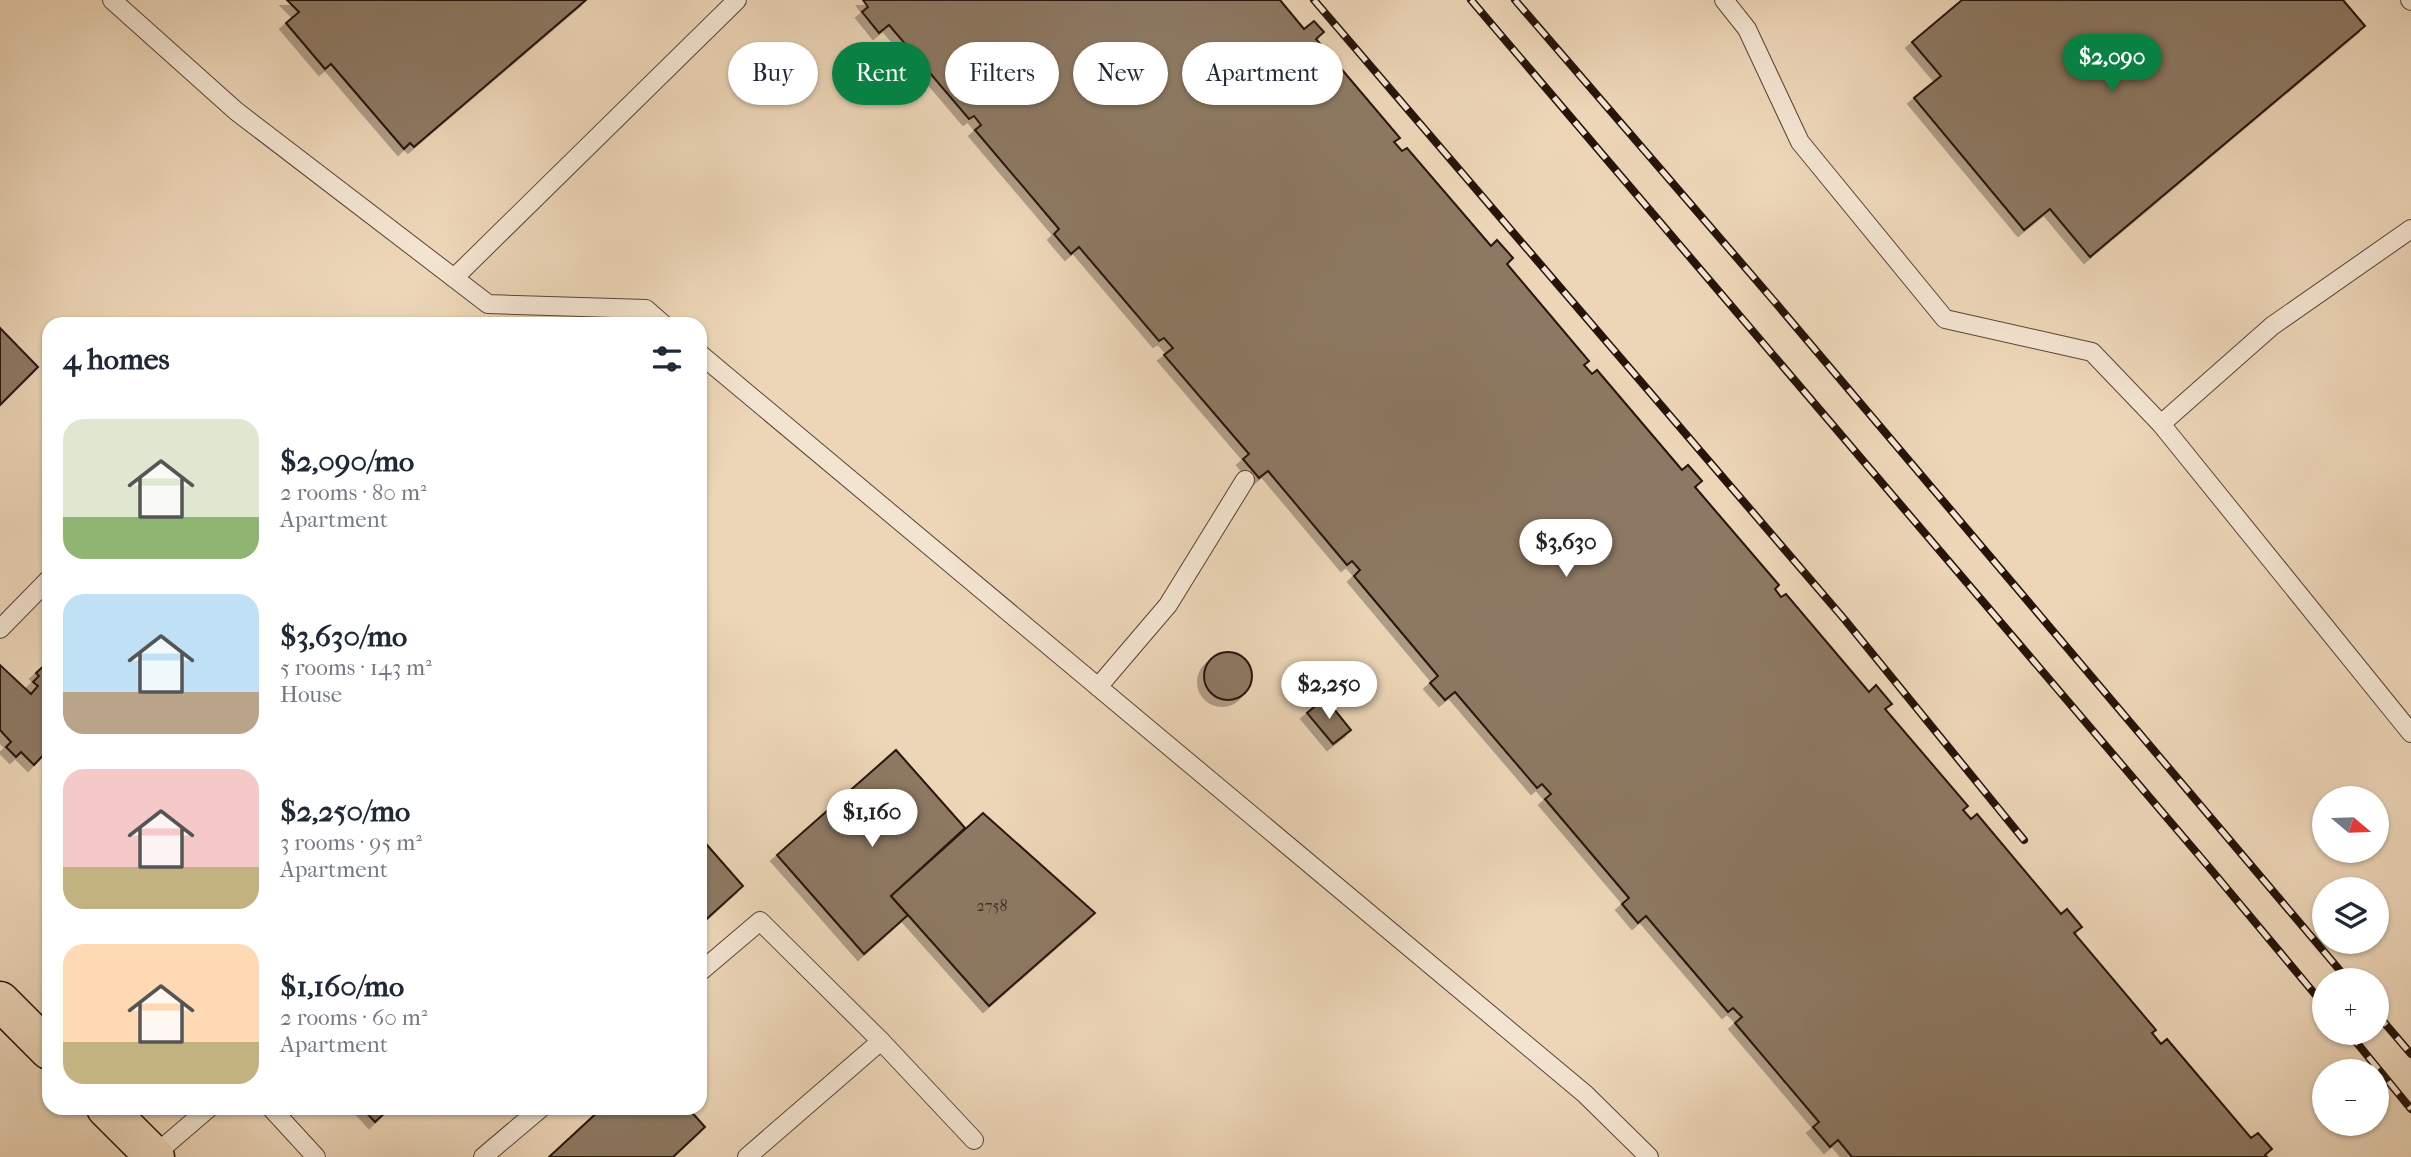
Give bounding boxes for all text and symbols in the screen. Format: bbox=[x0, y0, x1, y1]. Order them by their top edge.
pin: $2,090 bbox=[2055, 34, 2169, 94]
chip: Buy bbox=[728, 42, 818, 105]
chip: Rent bbox=[832, 42, 931, 105]
chip: Filters bbox=[945, 42, 1059, 105]
chip: New bbox=[1073, 42, 1168, 105]
chip: Apartment bbox=[1182, 42, 1343, 105]
text: $2,090 bbox=[2079, 43, 2145, 70]
icon: filters bbox=[648, 340, 686, 378]
text: 4 homes bbox=[63, 342, 170, 377]
text: $2,090/mo bbox=[280, 444, 414, 479]
icon: home bbox=[119, 447, 203, 531]
text: 2 rooms · 80 m² bbox=[280, 479, 427, 506]
text: Apartment bbox=[280, 506, 388, 533]
pin: $3,630 bbox=[1509, 520, 1623, 579]
text: $3,630 bbox=[1535, 528, 1597, 555]
text: $3,630/mo bbox=[280, 619, 407, 654]
icon: home bbox=[119, 622, 203, 706]
text: 5 rooms · 143 m² bbox=[280, 654, 432, 681]
pin: $2,250 bbox=[1272, 662, 1386, 721]
text: $2,250 bbox=[1297, 670, 1361, 697]
text: House bbox=[280, 681, 342, 708]
north arrow bbox=[2312, 786, 2389, 863]
map controls bbox=[2312, 786, 2389, 1136]
pin: $1,160 bbox=[815, 790, 929, 849]
text: $2,250/mo bbox=[280, 794, 410, 829]
icon: home bbox=[119, 797, 203, 881]
text: $1,160 bbox=[843, 798, 901, 825]
text: 3 rooms · 95 m² bbox=[280, 829, 422, 856]
text: Apartment bbox=[280, 856, 388, 883]
button: layers bbox=[2312, 877, 2389, 954]
house number: 2758 bbox=[977, 896, 1007, 915]
button: + bbox=[2312, 968, 2389, 1045]
text: $1,160/mo bbox=[280, 969, 404, 1004]
icon: home bbox=[119, 972, 203, 1056]
text: 2 rooms · 60 m² bbox=[280, 1004, 427, 1031]
text: Apartment bbox=[280, 1031, 388, 1058]
button: − bbox=[2312, 1059, 2389, 1136]

